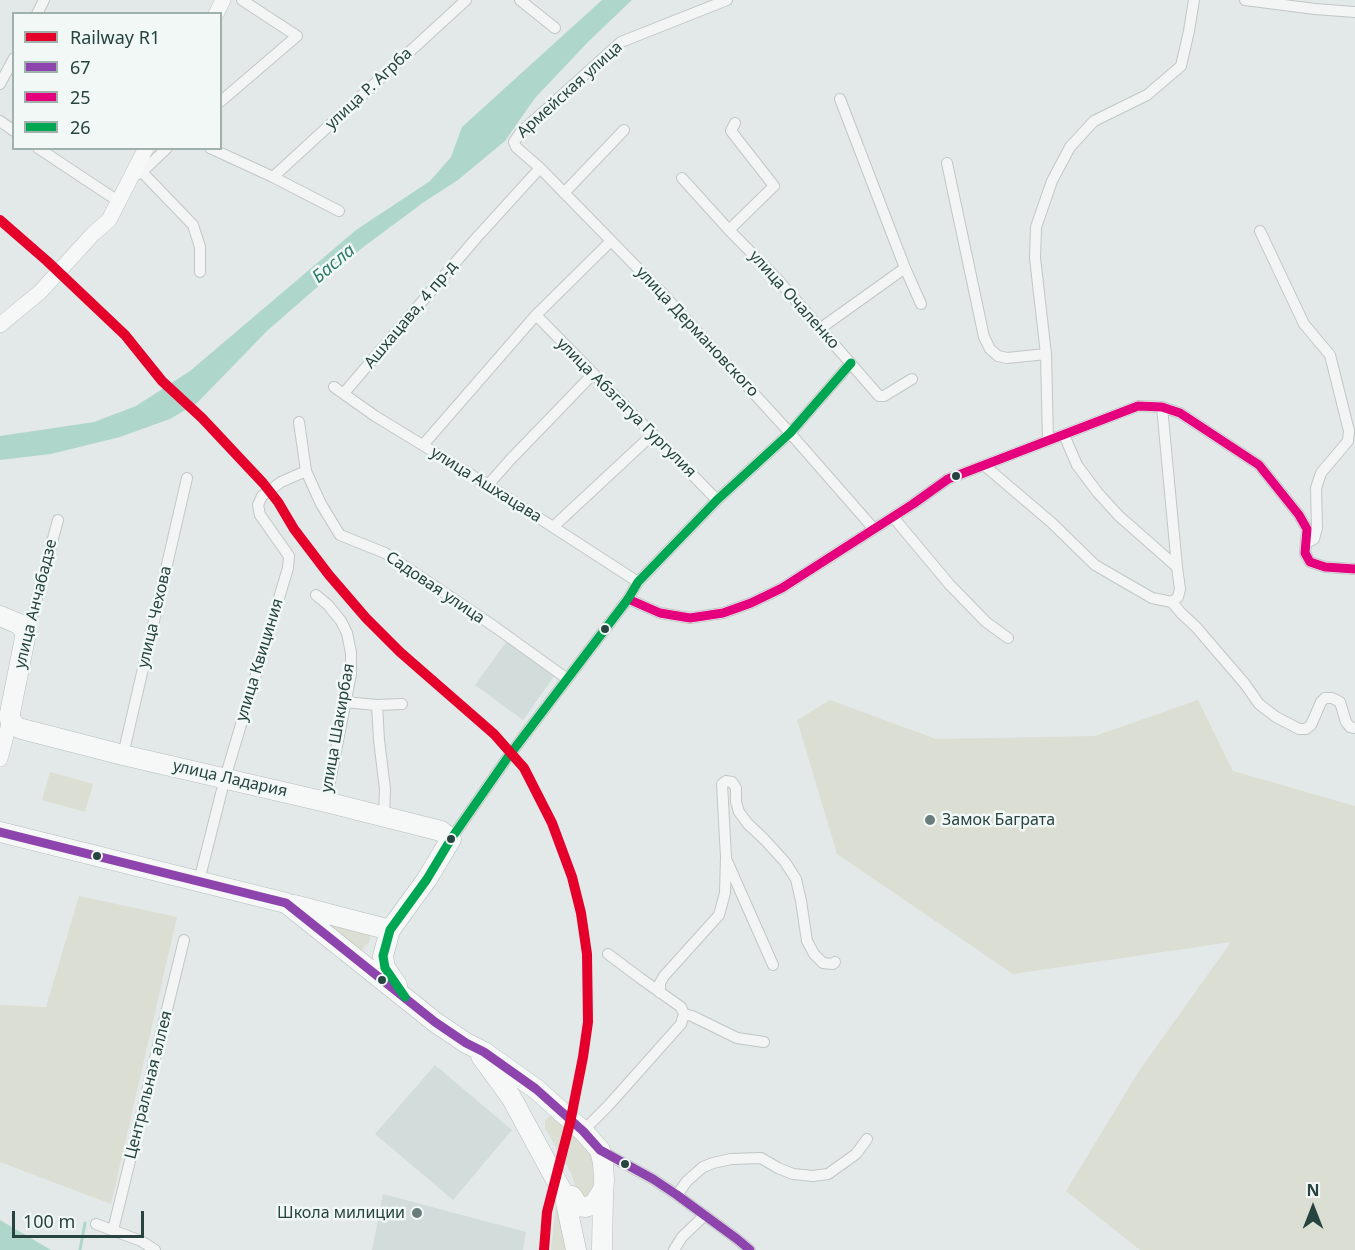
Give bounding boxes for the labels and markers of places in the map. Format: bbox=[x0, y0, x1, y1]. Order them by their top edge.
unlabelled marker bbox=[950, 470, 962, 482]
unlabelled marker bbox=[599, 623, 611, 635]
place label: Замок Баграта bbox=[942, 810, 1055, 830]
marker: Замок Баграта bbox=[923, 813, 937, 827]
unlabelled marker bbox=[445, 833, 457, 845]
unlabelled marker bbox=[91, 850, 103, 862]
unlabelled marker bbox=[376, 974, 388, 986]
unlabelled marker bbox=[619, 1158, 631, 1170]
place label: Школа милиции bbox=[277, 1203, 405, 1223]
marker: Школа милиции bbox=[410, 1206, 424, 1220]

